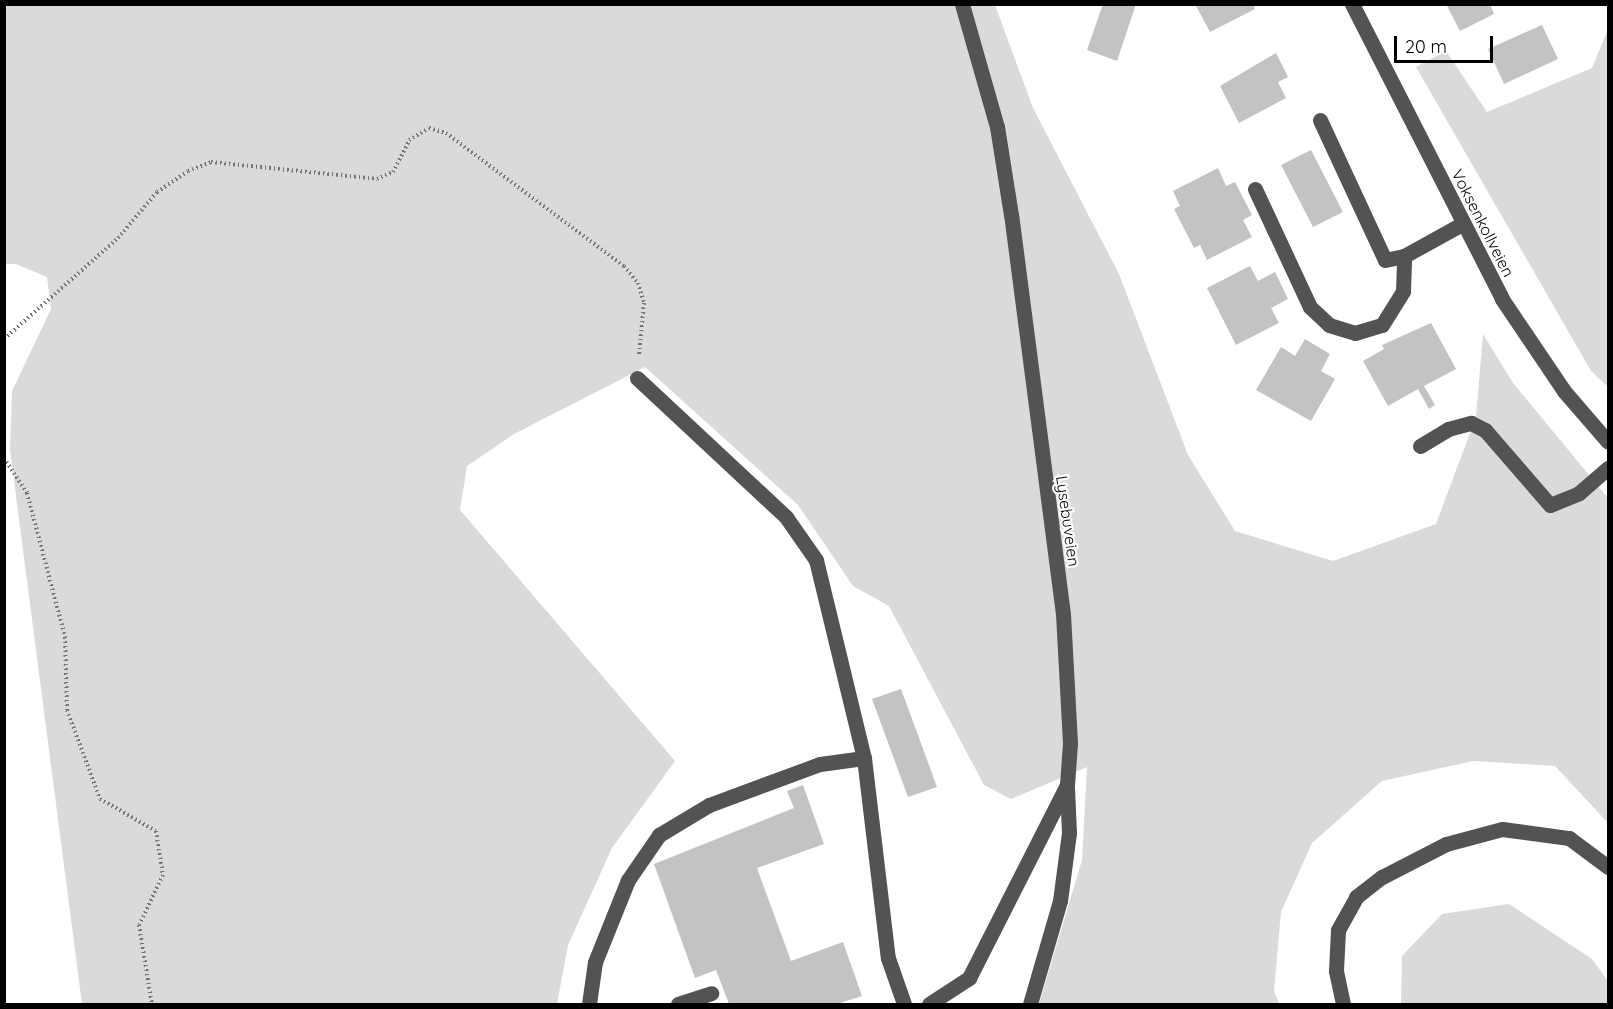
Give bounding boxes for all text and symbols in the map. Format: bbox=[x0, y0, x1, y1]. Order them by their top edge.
scale bar bbox=[1397, 24, 1496, 62]
text: 20 m bbox=[1405, 35, 1447, 58]
street label: Voksenkollveien bbox=[1448, 166, 1518, 280]
street label: Lysebuveien bbox=[1052, 474, 1084, 568]

